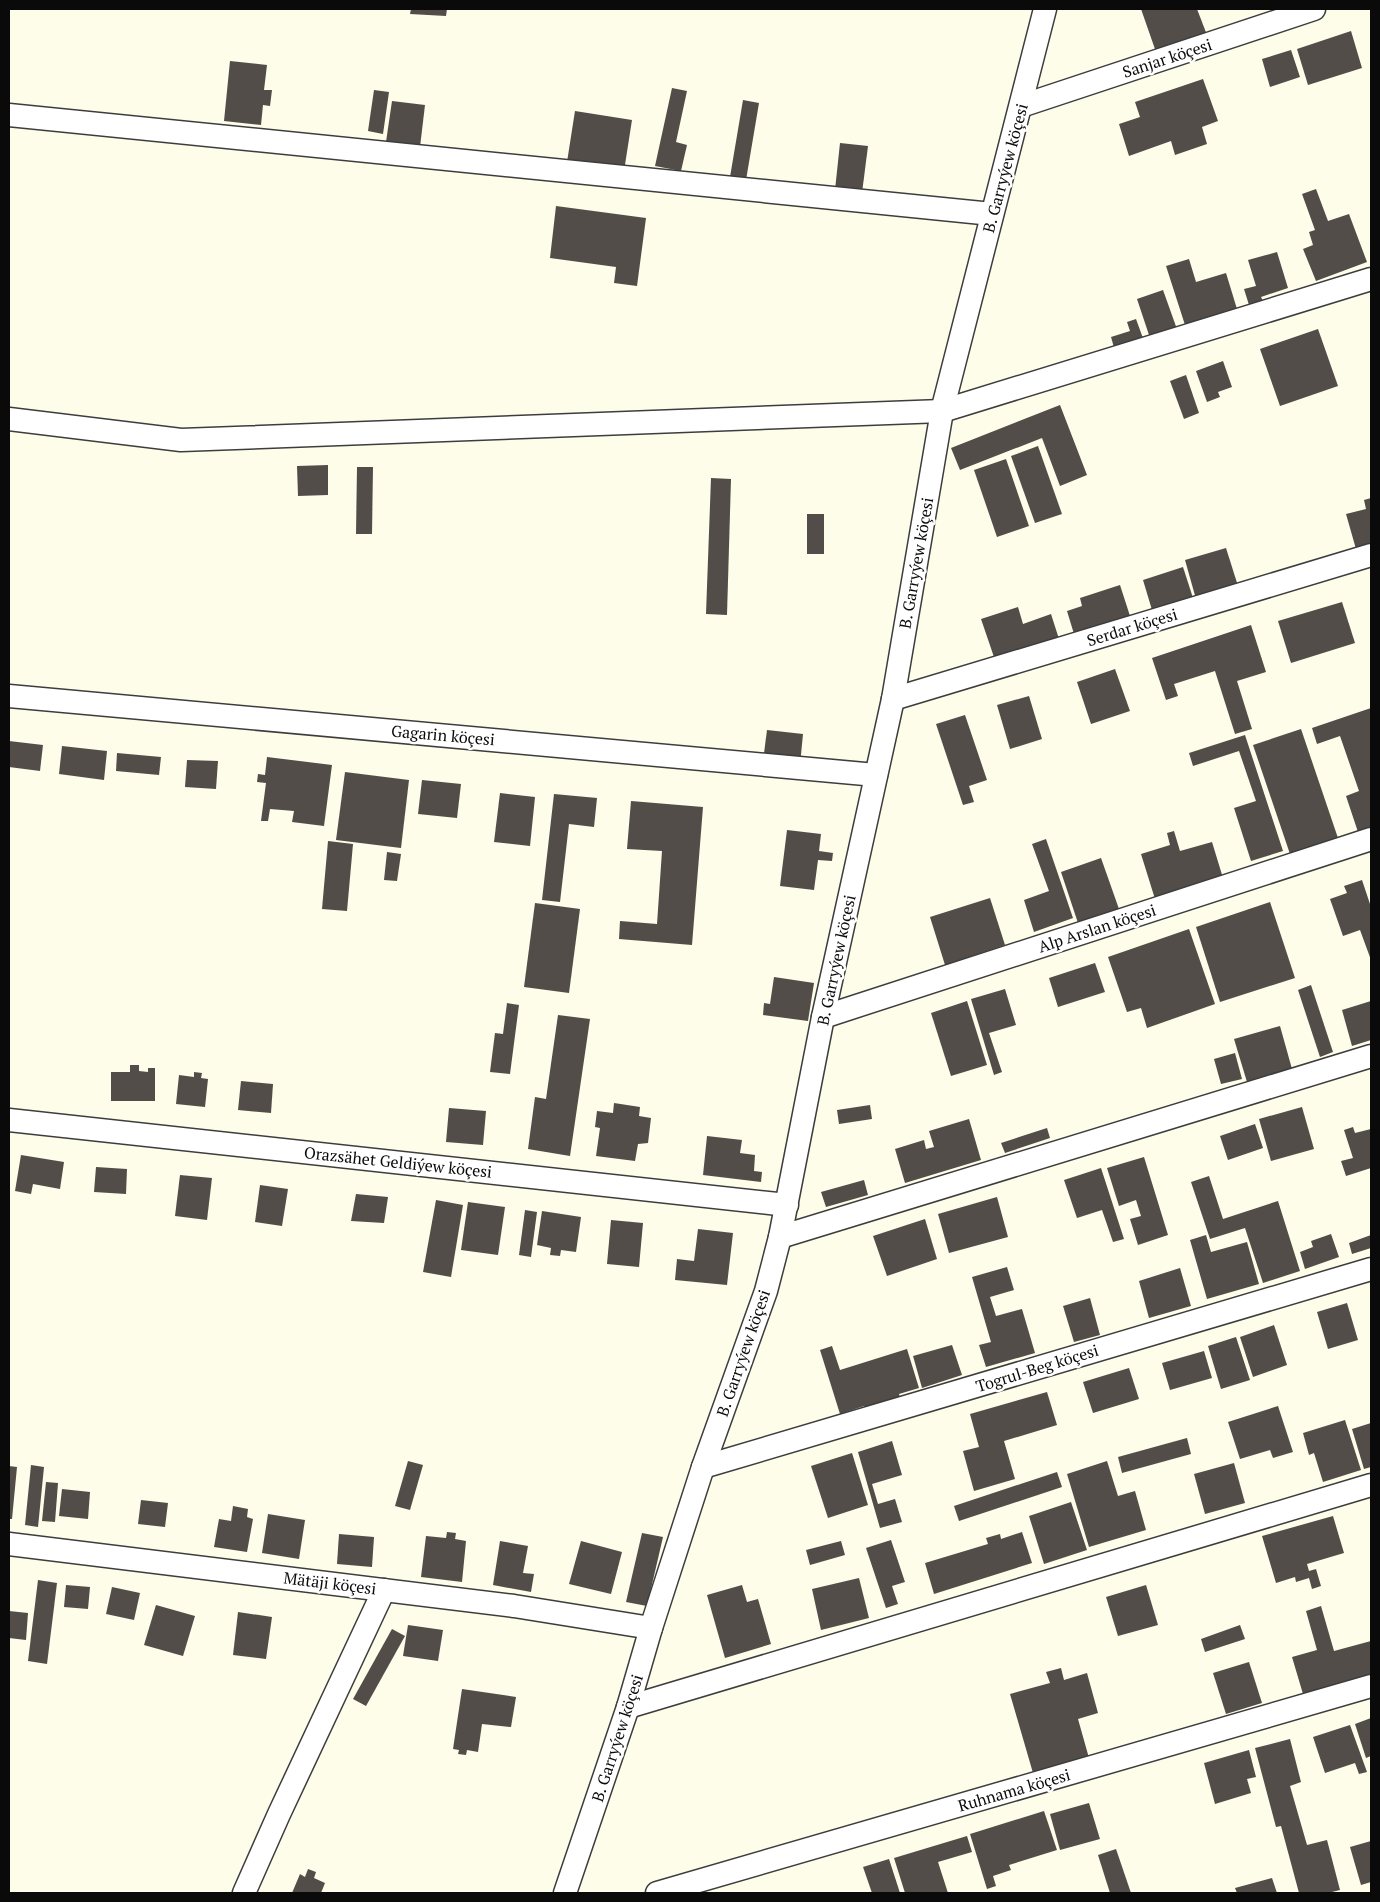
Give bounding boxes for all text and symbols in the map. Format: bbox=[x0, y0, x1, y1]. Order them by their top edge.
street label: Sanjar köçesi bbox=[1119, 33, 1215, 83]
street label: B. Garryýew köçesi bbox=[977, 101, 1033, 235]
street label: B. Garryýew köçesi bbox=[894, 495, 938, 630]
street label: Serdar köçesi bbox=[1084, 603, 1180, 651]
street label: Gagarin köçesi bbox=[390, 720, 496, 750]
street label: B. Garryýew köçesi bbox=[811, 892, 861, 1027]
street label: Alp Arslan köçesi bbox=[1035, 899, 1159, 957]
street label: Orazsähet Geldiýew köçesi bbox=[303, 1141, 493, 1183]
street label: B. Garryýew köçesi bbox=[711, 1286, 775, 1419]
street label: Togrul-Beg köçesi bbox=[973, 1339, 1101, 1397]
street label: Mätäji köçesi bbox=[282, 1566, 378, 1600]
street label: B. Garryýew köçesi bbox=[586, 1671, 648, 1805]
street label: Ruhnama köçesi bbox=[955, 1763, 1073, 1817]

